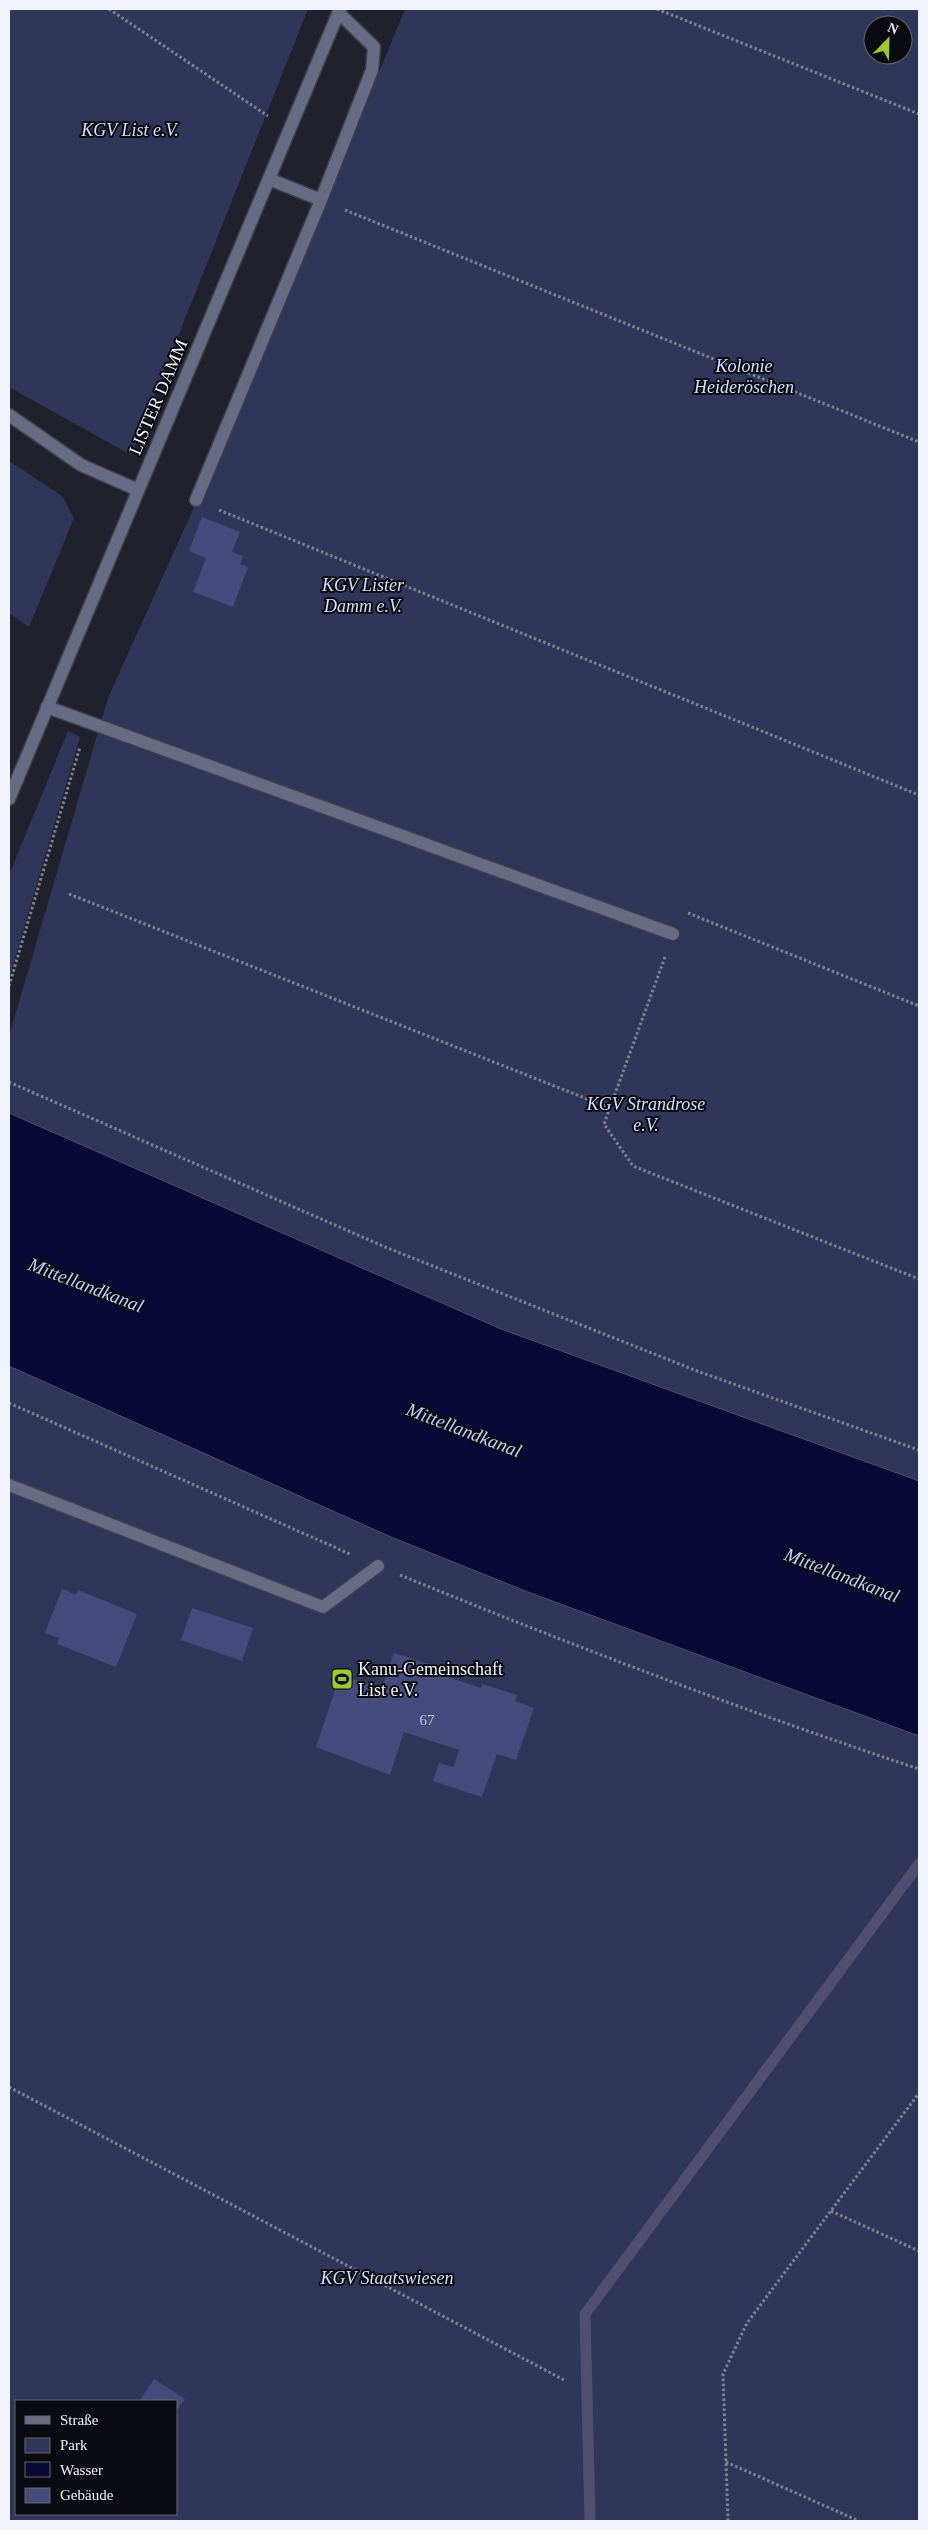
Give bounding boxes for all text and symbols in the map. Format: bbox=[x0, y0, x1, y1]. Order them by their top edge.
north arrow bbox=[863, 15, 913, 65]
text: N bbox=[885, 20, 900, 37]
park label: KGV List e.V. bbox=[80, 120, 179, 140]
street label: LISTER DAMM bbox=[125, 336, 191, 458]
park label: Kolonie Heideröschen bbox=[693, 356, 794, 397]
park label: KGV Lister Damm e.V. bbox=[321, 575, 405, 616]
park label: KGV Strandrose e.V. bbox=[586, 1094, 705, 1135]
water label: Mittellandkanal bbox=[25, 1253, 146, 1317]
water label: Mittellandkanal bbox=[403, 1398, 524, 1462]
water label: Mittellandkanal bbox=[781, 1543, 902, 1607]
place label: Kanu-Gemeinschaft List e.V. bbox=[358, 1659, 503, 1700]
sports icon: Kanu-Gemeinschaft List e.V. bbox=[330, 1667, 354, 1691]
house number: 67 bbox=[420, 1712, 435, 1728]
park label: KGV Staatswiesen bbox=[319, 2268, 454, 2288]
legend bbox=[15, 2400, 178, 2515]
text: Straße bbox=[60, 2412, 99, 2428]
text: Park bbox=[60, 2437, 88, 2453]
text: Wasser bbox=[60, 2462, 103, 2478]
text: Gebäude bbox=[60, 2487, 114, 2503]

